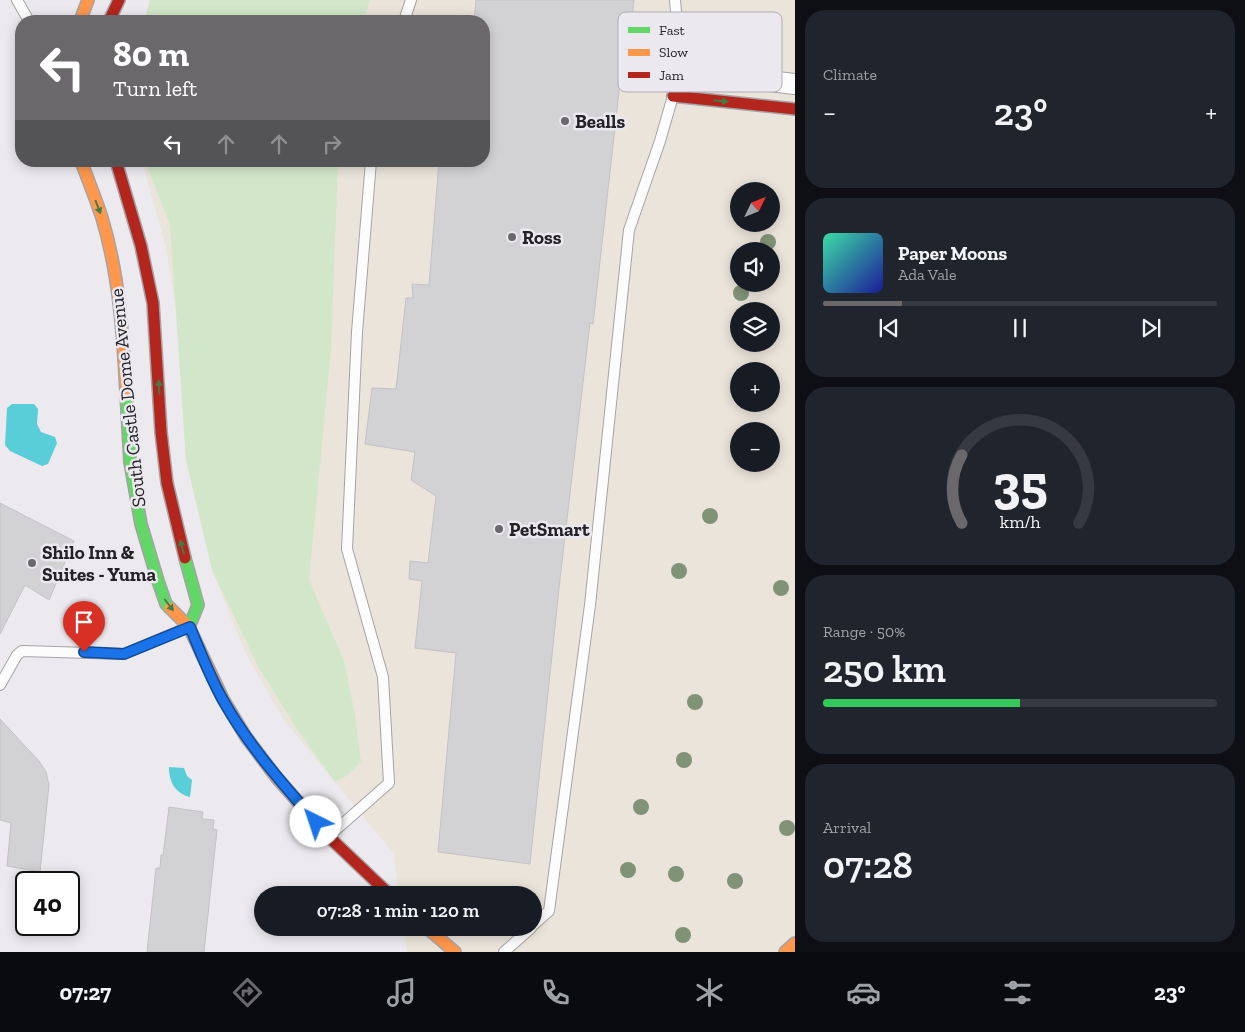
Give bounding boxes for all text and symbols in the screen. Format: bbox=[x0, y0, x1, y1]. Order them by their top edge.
legend bbox=[618, 12, 782, 92]
text: Fast bbox=[659, 22, 686, 39]
text: 80 m bbox=[113, 33, 189, 75]
icon: left bbox=[30, 35, 95, 100]
text: Slow bbox=[659, 44, 688, 61]
text: Climate bbox=[823, 65, 877, 84]
text: Jam bbox=[659, 67, 684, 84]
text: Turn left bbox=[113, 75, 197, 102]
text: 23° bbox=[994, 89, 1048, 135]
text: − bbox=[823, 96, 836, 129]
text: + bbox=[1205, 96, 1217, 129]
one-way arrow bbox=[713, 97, 729, 105]
place label: Bealls bbox=[575, 110, 625, 133]
marker: Bealls bbox=[559, 115, 571, 127]
icon: left bbox=[159, 130, 187, 158]
icon: ahead bbox=[212, 130, 240, 158]
icon: ahead bbox=[265, 130, 293, 158]
icon: right bbox=[318, 130, 346, 158]
north arrow bbox=[730, 182, 780, 232]
map controls bbox=[730, 182, 780, 472]
one-way arrow bbox=[94, 200, 102, 215]
place label: Ross bbox=[522, 226, 562, 249]
marker: Ross bbox=[506, 231, 518, 243]
button: sound bbox=[730, 242, 780, 292]
text: Paper Moons bbox=[898, 242, 1007, 265]
text: Ada Vale bbox=[898, 265, 957, 284]
street label: South Castle Dome Avenue bbox=[105, 287, 150, 508]
button: layers bbox=[730, 302, 780, 352]
icon: previous bbox=[875, 314, 903, 342]
icon: pause bbox=[1006, 314, 1034, 342]
icon: next bbox=[1137, 314, 1165, 342]
button: + bbox=[730, 362, 780, 412]
one-way arrow bbox=[155, 379, 163, 395]
button: − bbox=[730, 422, 780, 472]
text: 35 bbox=[993, 453, 1047, 515]
text: km/h bbox=[1000, 511, 1040, 533]
place label: PetSmart bbox=[509, 518, 590, 541]
marker: PetSmart bbox=[493, 523, 505, 535]
one-way arrow bbox=[178, 540, 186, 555]
place label: Shilo Inn & Suites - Yuma bbox=[42, 541, 156, 586]
marker: Shilo Inn & Suites - Yuma bbox=[26, 557, 38, 569]
one-way arrow bbox=[164, 599, 175, 612]
pin bbox=[63, 601, 105, 652]
icon: arrive bbox=[70, 608, 98, 636]
text: Range · 50% bbox=[823, 622, 905, 641]
text: 250 km bbox=[823, 646, 946, 692]
position arrow bbox=[289, 795, 341, 847]
text: Arrival bbox=[823, 818, 871, 837]
text: 07:28 bbox=[823, 842, 913, 888]
speed limit sign: 40 bbox=[15, 871, 80, 936]
text: 07:28 · 1 min · 120 m bbox=[317, 899, 479, 922]
icon: directions bbox=[230, 975, 265, 1010]
icon: music bbox=[384, 975, 419, 1010]
icon: phone bbox=[538, 975, 573, 1010]
icon: climate bbox=[692, 975, 727, 1010]
icon: car bbox=[846, 975, 881, 1010]
icon: filters bbox=[1000, 975, 1035, 1010]
text: 07:27 bbox=[59, 979, 111, 1006]
text: 23° bbox=[1154, 979, 1185, 1006]

